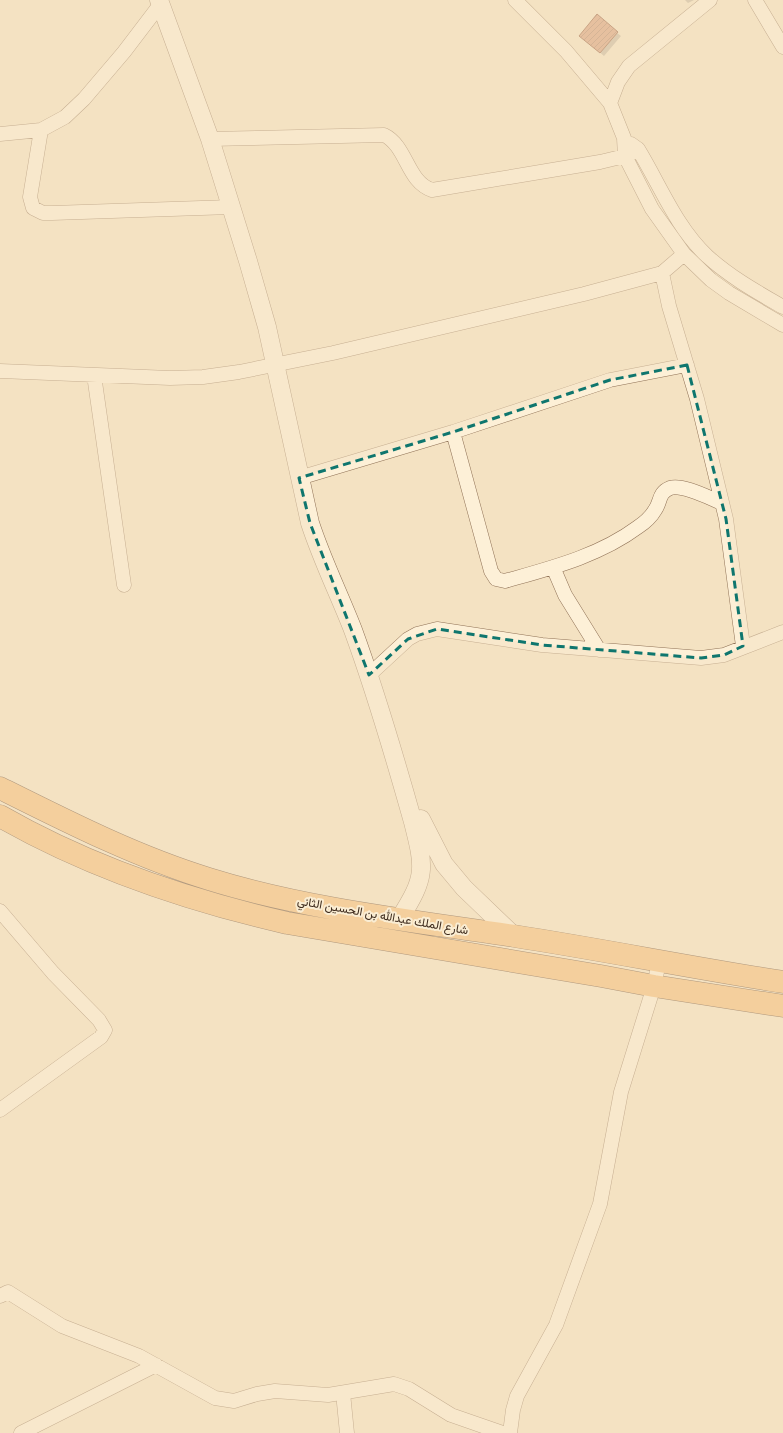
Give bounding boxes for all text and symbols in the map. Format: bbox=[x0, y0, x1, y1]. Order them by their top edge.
street label: شارع الملك عبدالله بن الحسين الثاني bbox=[296, 893, 470, 940]

